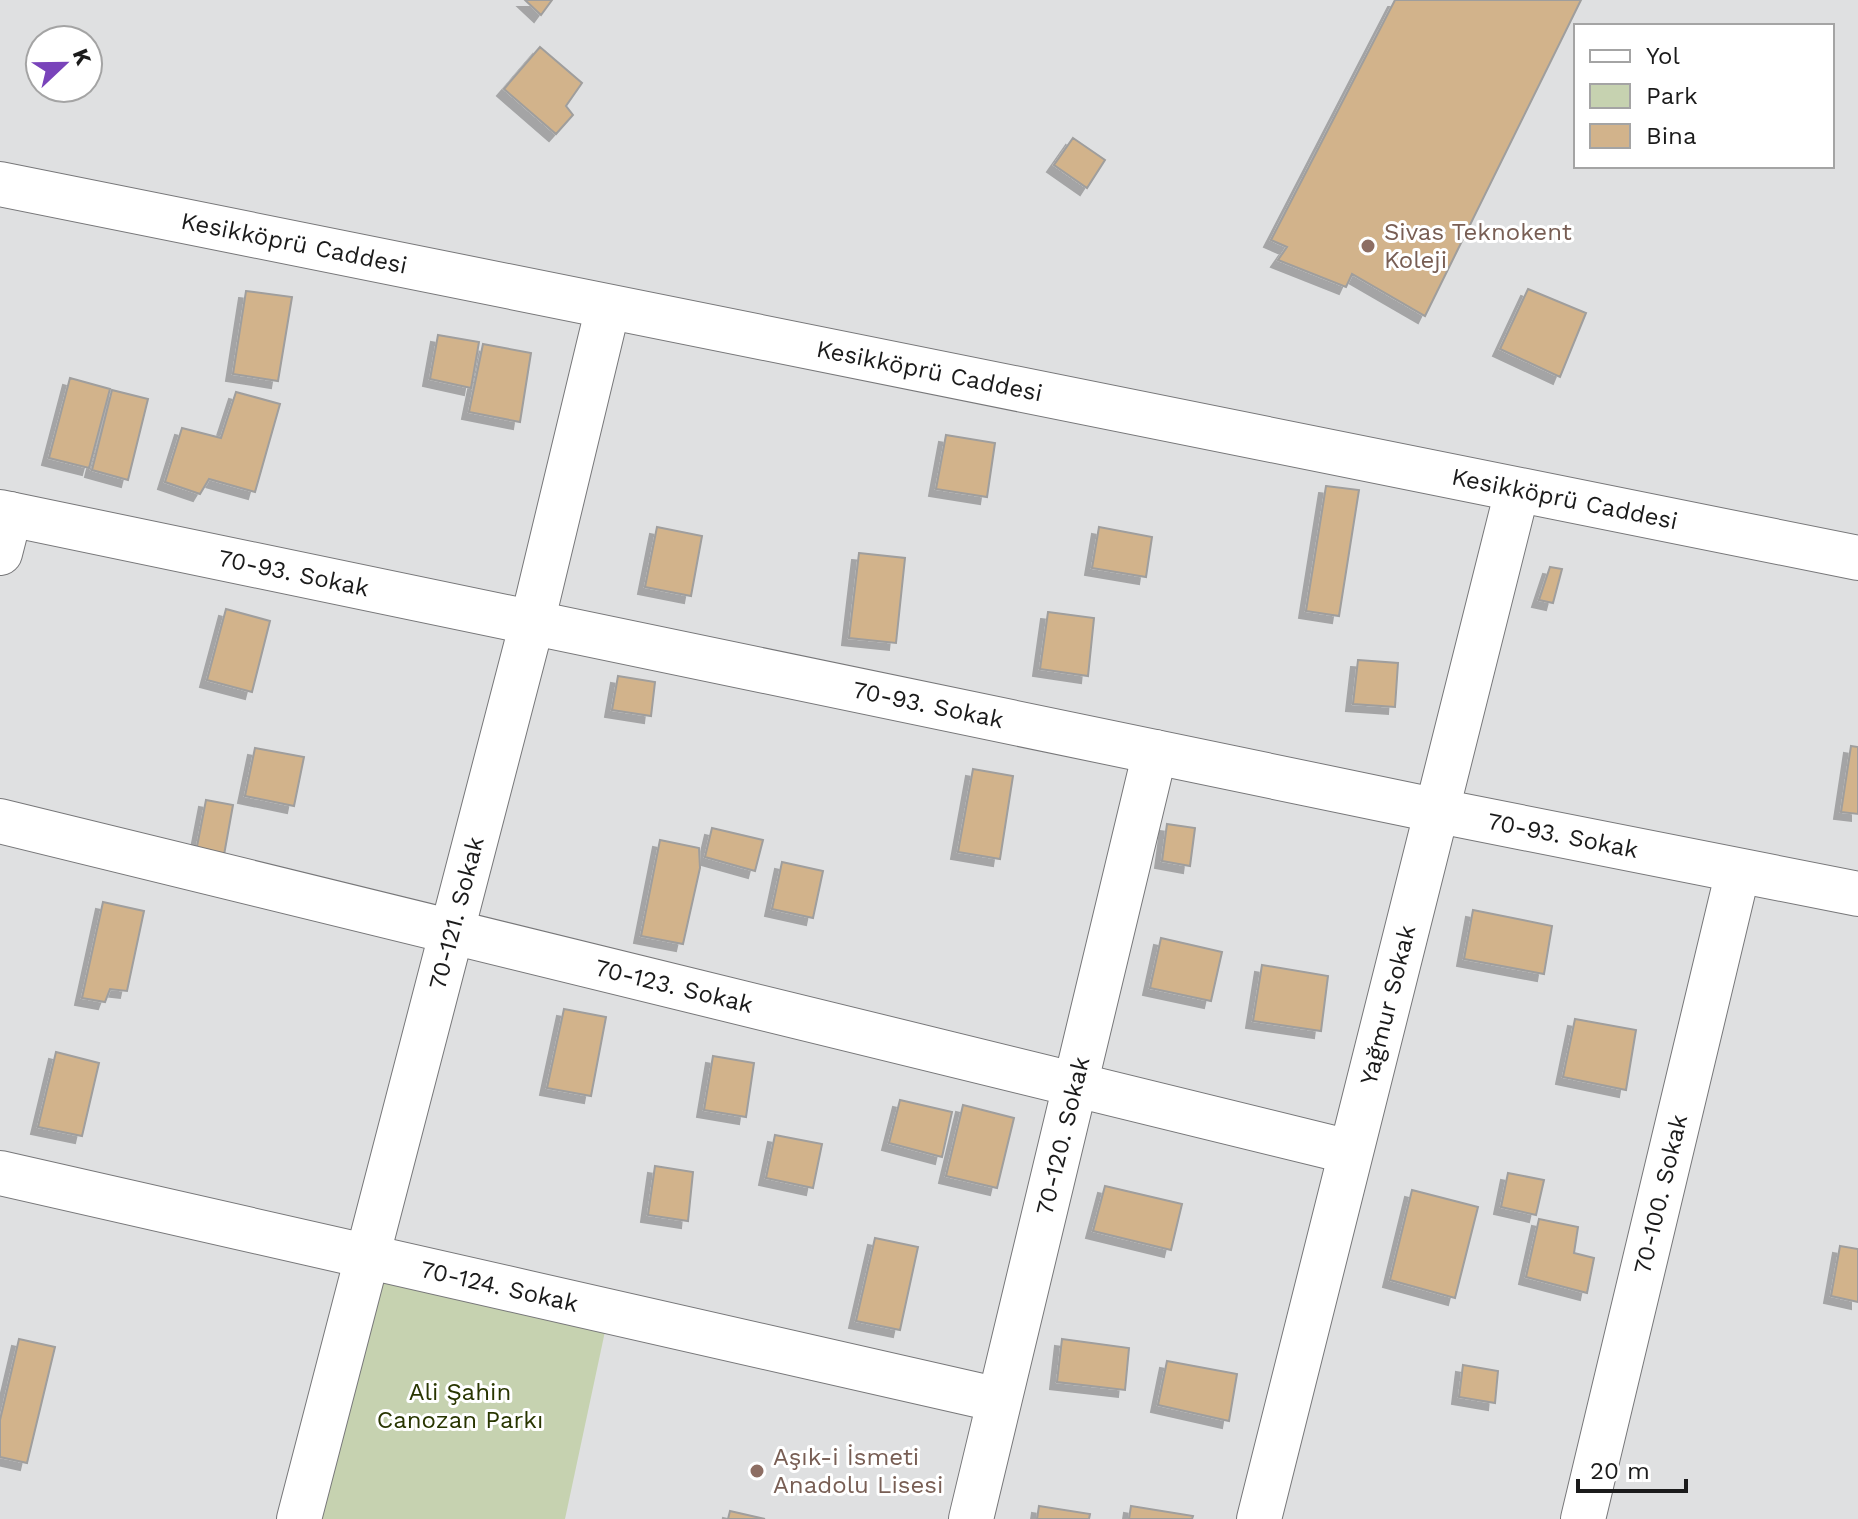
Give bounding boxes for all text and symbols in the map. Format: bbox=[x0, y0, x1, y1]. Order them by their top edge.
north arrow bbox=[24, 24, 104, 104]
legend bbox=[1574, 24, 1834, 168]
text: Yol bbox=[1646, 42, 1680, 70]
text: K bbox=[68, 45, 97, 69]
text: Park bbox=[1646, 82, 1698, 110]
text: Bina bbox=[1646, 122, 1697, 150]
street label: Kesikköprü Caddesi bbox=[179, 207, 410, 280]
place label: Sivas Teknokent Koleji bbox=[1384, 218, 1572, 274]
marker: Sivas Teknokent Koleji bbox=[1359, 237, 1377, 255]
street label: Kesikköprü Caddesi bbox=[814, 335, 1045, 407]
street label: Kesikköprü Caddesi bbox=[1449, 463, 1680, 535]
street label: 70-93. Sokak bbox=[216, 544, 372, 602]
street label: 70-93. Sokak bbox=[850, 676, 1006, 734]
street label: 70-93. Sokak bbox=[1485, 807, 1641, 864]
street label: 70-121. Sokak bbox=[423, 833, 490, 993]
street label: Yağmur Sokak bbox=[1355, 922, 1422, 1088]
street label: 70-123. Sokak bbox=[592, 953, 756, 1019]
street label: 70-120. Sokak bbox=[1030, 1054, 1095, 1218]
street label: 70-100. Sokak bbox=[1628, 1111, 1693, 1277]
street label: 70-124. Sokak bbox=[418, 1255, 581, 1318]
park label: Ali Şahin Canozan Parkı bbox=[377, 1378, 543, 1434]
place label: Aşık-i İsmeti Anadolu Lisesi bbox=[773, 1443, 943, 1499]
scale bar bbox=[1578, 1443, 1686, 1493]
text: 20 m bbox=[1590, 1457, 1650, 1485]
marker: Aşık-i İsmeti Anadolu Lisesi bbox=[748, 1462, 766, 1480]

